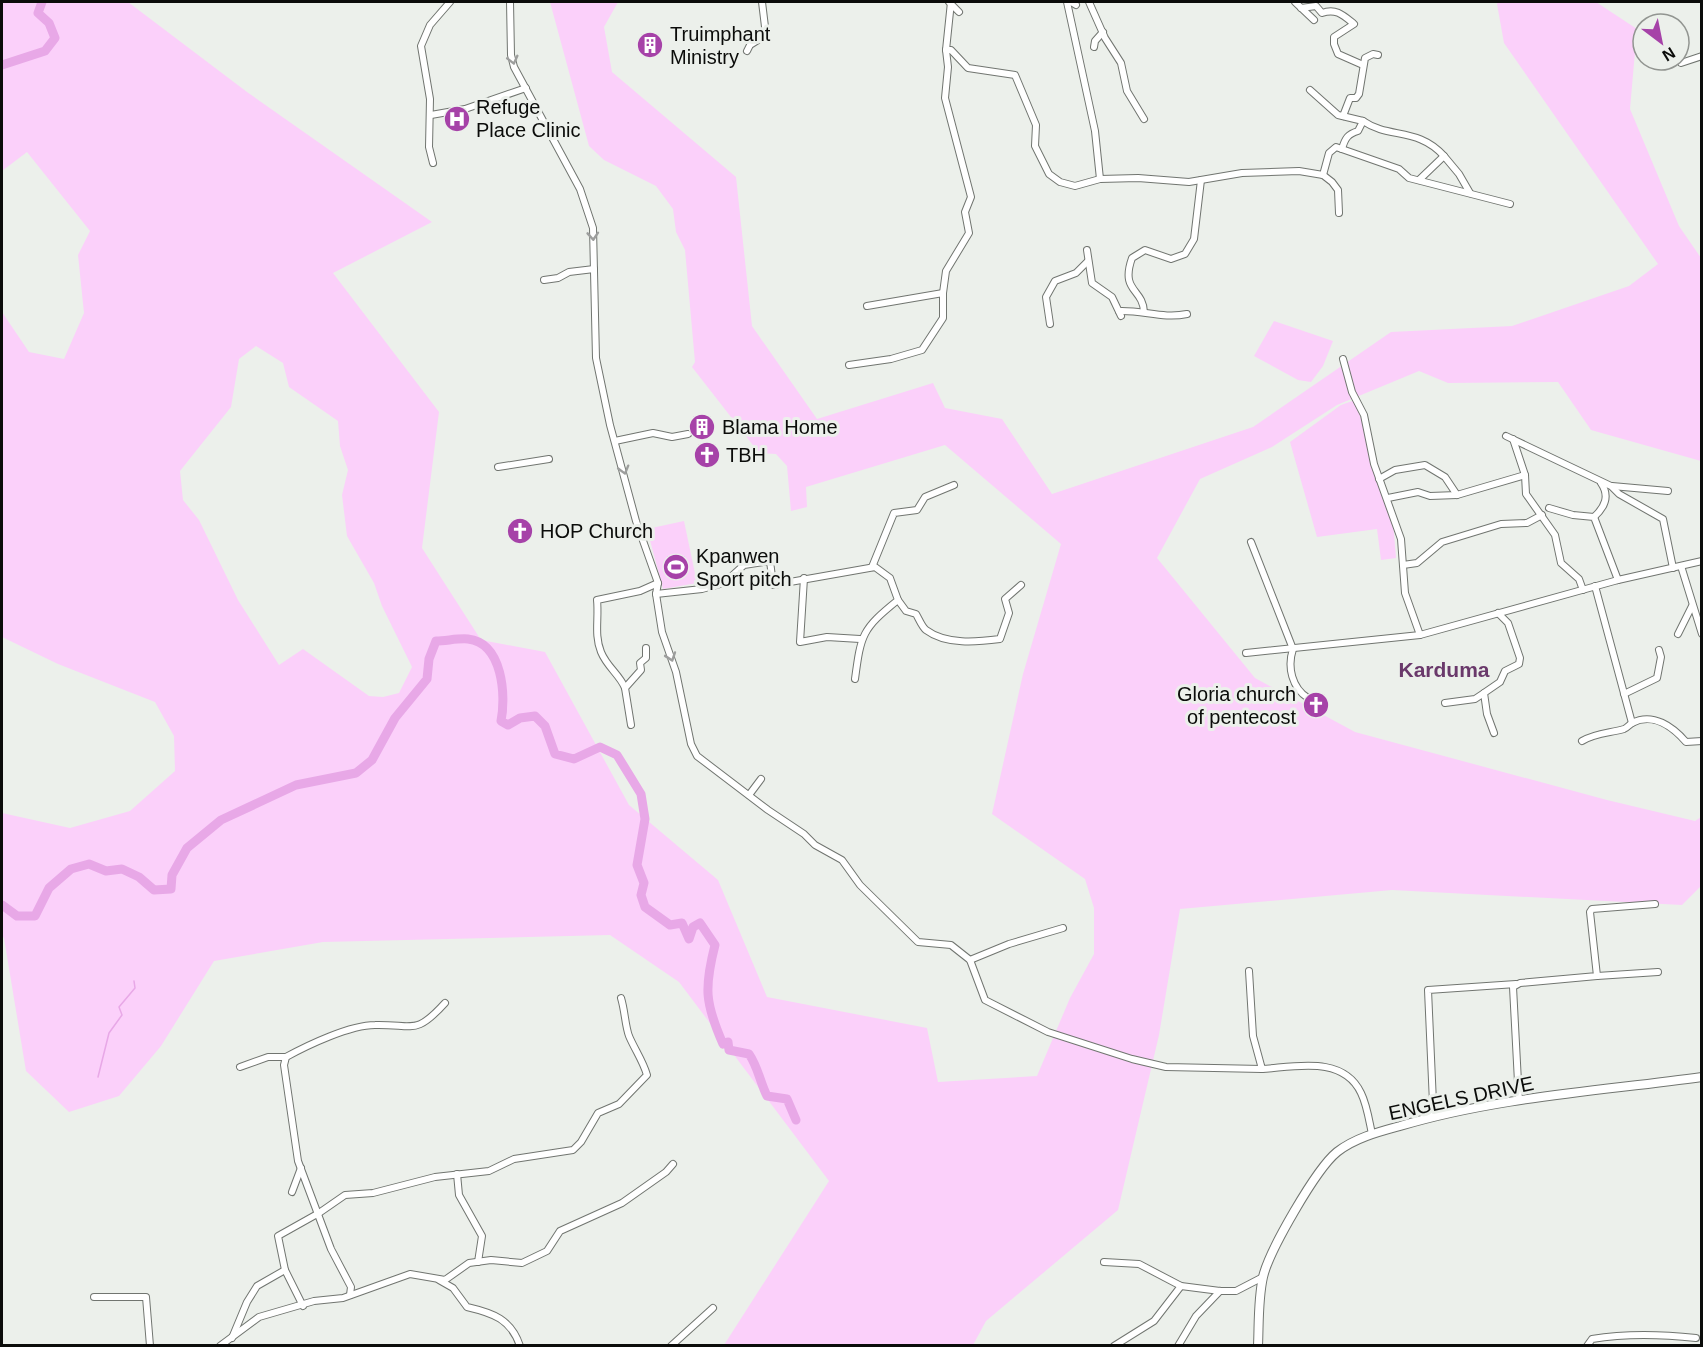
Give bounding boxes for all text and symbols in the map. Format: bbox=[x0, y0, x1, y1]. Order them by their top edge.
north arrow bbox=[1631, 12, 1691, 72]
place label: Truimphant Ministry bbox=[670, 23, 771, 68]
building icon: Truimphant Ministry bbox=[635, 30, 665, 60]
text: N bbox=[1659, 44, 1678, 65]
one-way arrow bbox=[506, 54, 519, 64]
place label: Refuge Place Clinic bbox=[476, 96, 580, 141]
hospital icon: Refuge Place Clinic bbox=[442, 104, 472, 134]
one-way arrow bbox=[586, 232, 599, 241]
building icon: Blama Home bbox=[687, 412, 717, 442]
place label: Blama Home bbox=[722, 416, 838, 438]
church icon: TBH bbox=[692, 440, 722, 470]
place label: TBH bbox=[726, 444, 766, 466]
one-way arrow bbox=[616, 464, 629, 474]
church icon: HOP Church bbox=[505, 516, 535, 546]
place label: HOP Church bbox=[540, 520, 653, 542]
place label: Kpanwen Sport pitch bbox=[696, 545, 792, 590]
sports icon: Kpanwen Sport pitch bbox=[661, 552, 691, 582]
one-way arrow bbox=[664, 651, 676, 662]
district label: Karduma bbox=[1398, 658, 1490, 681]
place label: Gloria church of pentecost bbox=[1177, 683, 1296, 728]
church icon: Gloria church of pentecost bbox=[1301, 690, 1331, 720]
street label: ENGELS DRIVE bbox=[1386, 1072, 1536, 1124]

